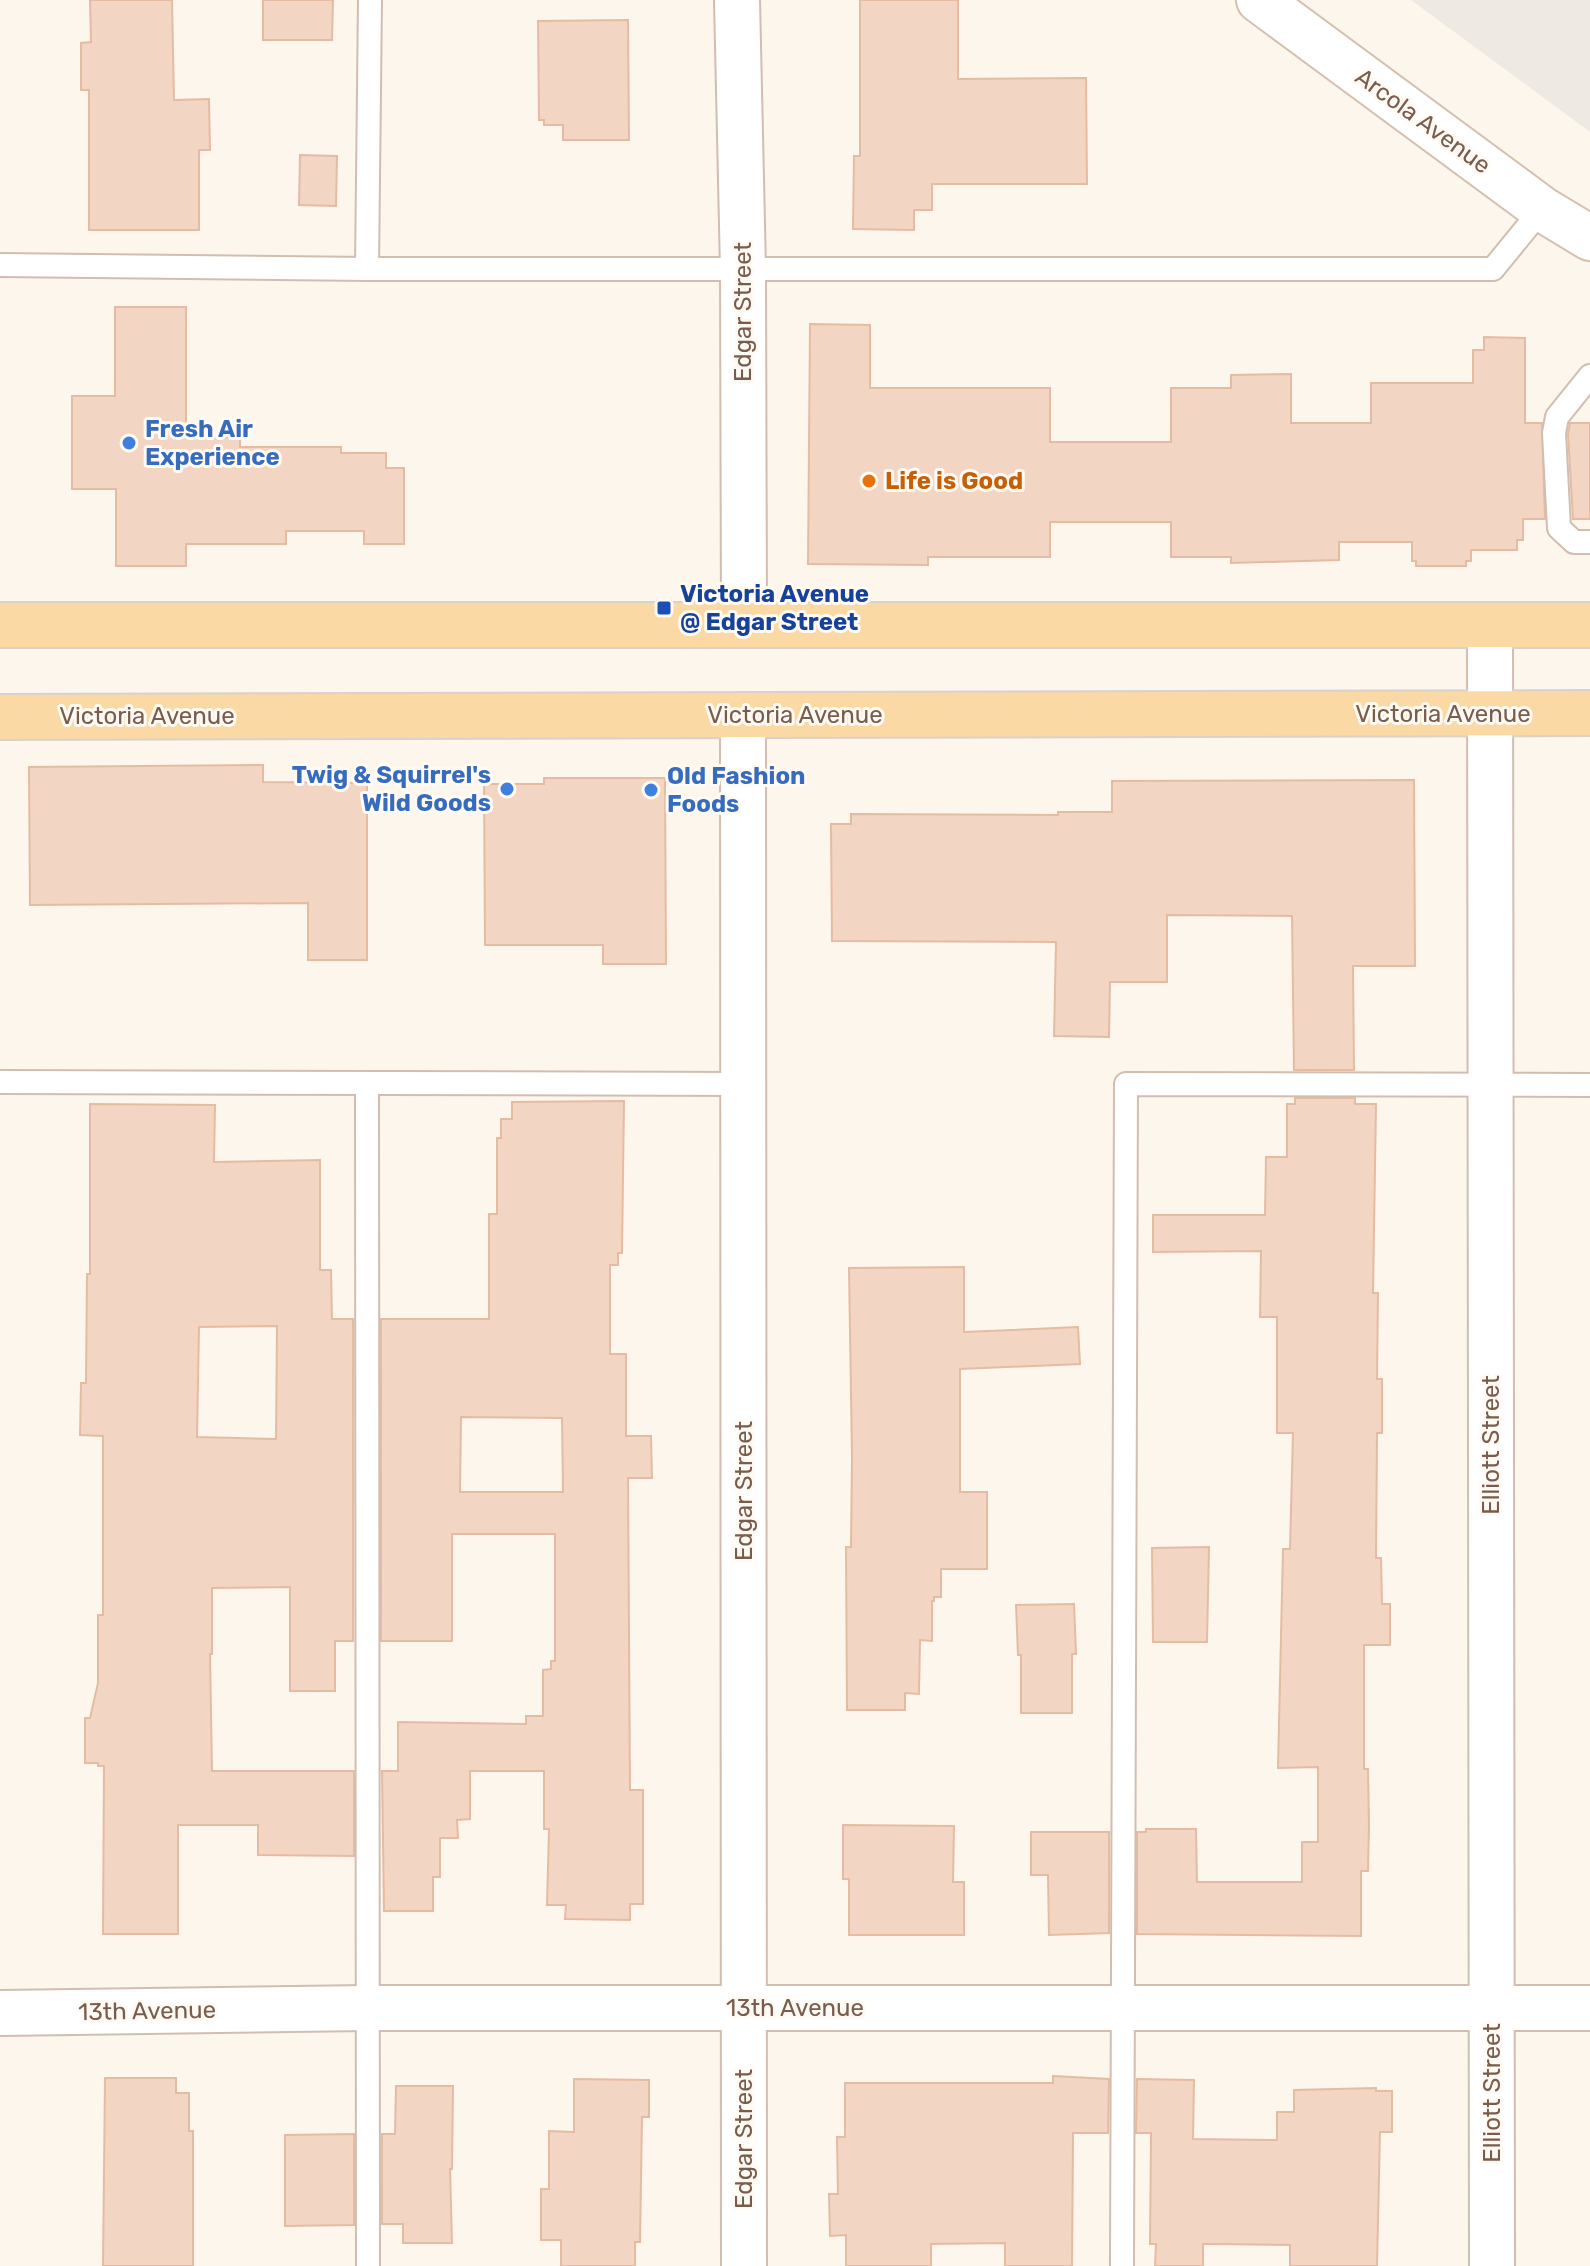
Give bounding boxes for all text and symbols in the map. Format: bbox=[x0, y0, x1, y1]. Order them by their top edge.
street label: Arcola Avenue bbox=[1350, 63, 1496, 179]
street label: Edgar Street bbox=[729, 242, 757, 382]
place label: Fresh Air Experience bbox=[145, 415, 280, 471]
marker: Fresh Air Experience bbox=[120, 434, 138, 452]
place label: Life is Good bbox=[885, 467, 1023, 495]
marker: Life is Good bbox=[860, 472, 878, 490]
place label: Victoria Avenue @ Edgar Street bbox=[680, 580, 869, 636]
marker: Victoria Avenue @ Edgar Street bbox=[655, 599, 673, 617]
street label: Victoria Avenue bbox=[1355, 700, 1531, 728]
street label: Victoria Avenue bbox=[707, 701, 883, 729]
street label: Victoria Avenue bbox=[59, 702, 235, 730]
place label: Twig & Squirrel's Wild Goods bbox=[292, 761, 491, 817]
place label: Old Fashion Foods bbox=[667, 762, 806, 818]
marker: Twig & Squirrel's Wild Goods bbox=[498, 780, 516, 798]
marker: Old Fashion Foods bbox=[642, 781, 660, 799]
street label: Elliott Street bbox=[1477, 1375, 1505, 1515]
street label: Edgar Street bbox=[730, 1421, 758, 1561]
street label: 13th Avenue bbox=[726, 1994, 864, 2022]
street label: 13th Avenue bbox=[78, 1996, 216, 2026]
street label: Elliott Street bbox=[1478, 2023, 1506, 2163]
street label: Edgar Street bbox=[730, 2069, 758, 2209]

